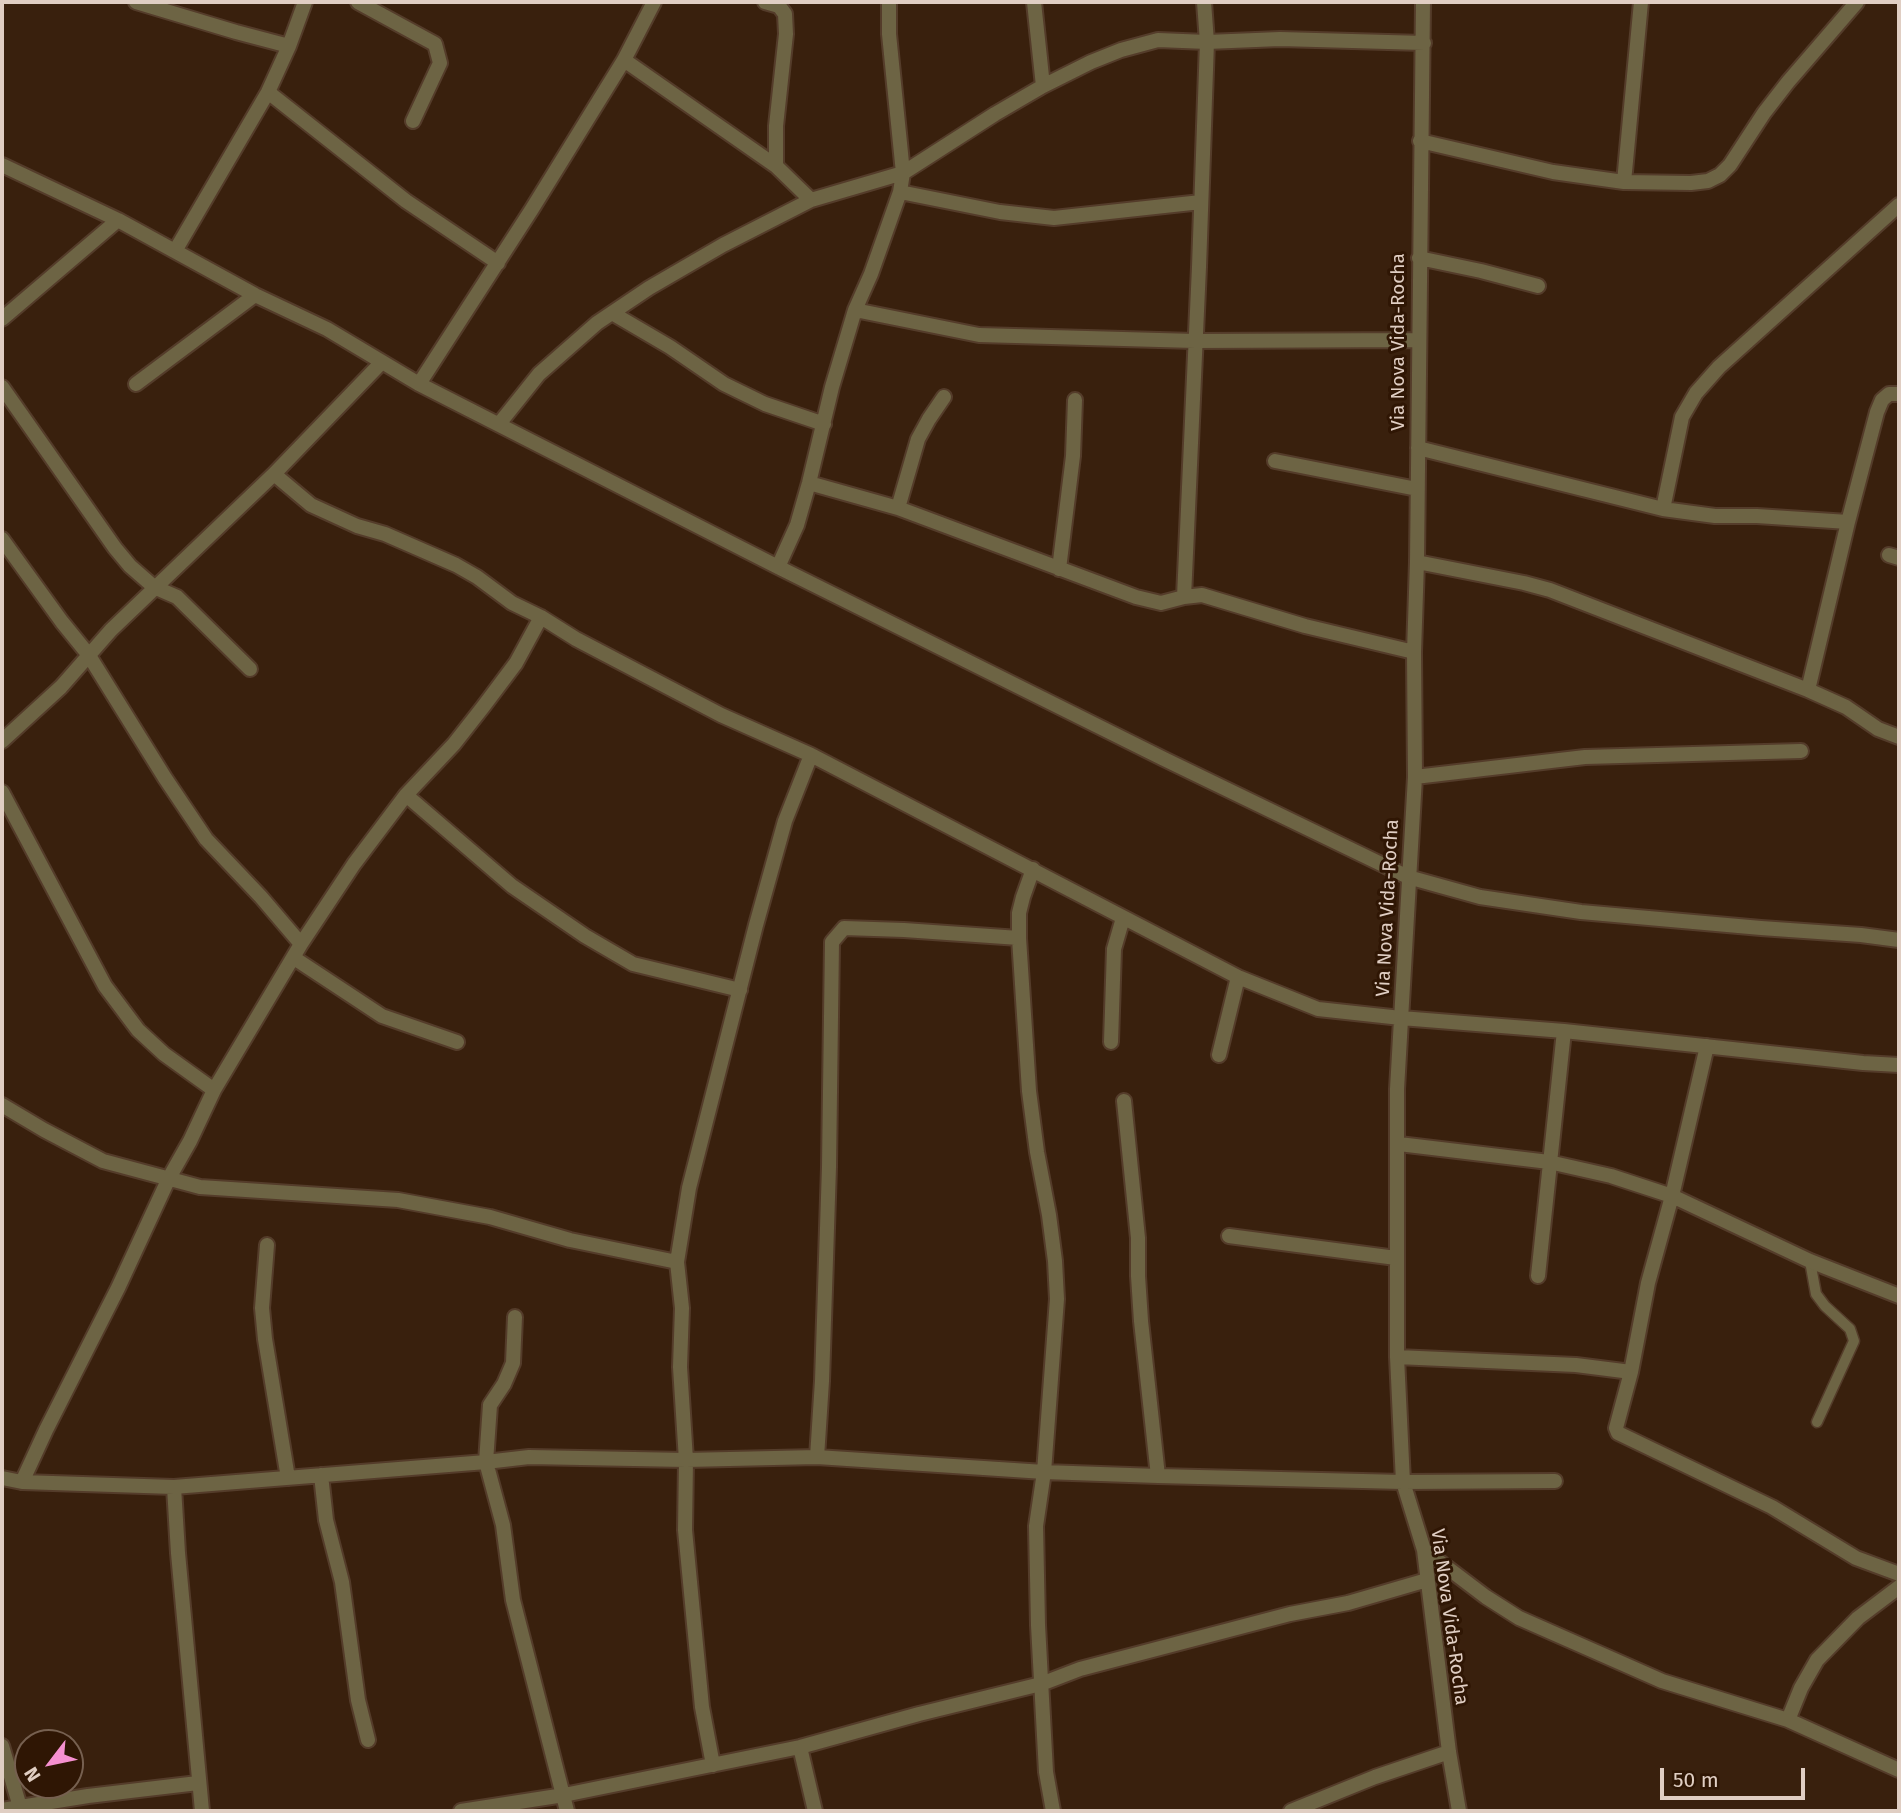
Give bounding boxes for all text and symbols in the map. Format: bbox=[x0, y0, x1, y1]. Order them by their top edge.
street label: Via Nova Vida-Rocha bbox=[1388, 253, 1410, 431]
street label: Via Nova Vida-Rocha bbox=[1372, 819, 1404, 997]
street label: Via Nova Vida-Rocha bbox=[1425, 1527, 1473, 1707]
north arrow bbox=[14, 1729, 84, 1799]
scale bar bbox=[1663, 1754, 1808, 1798]
text: N bbox=[19, 1763, 46, 1786]
text: 50 m bbox=[1673, 1767, 1719, 1793]

